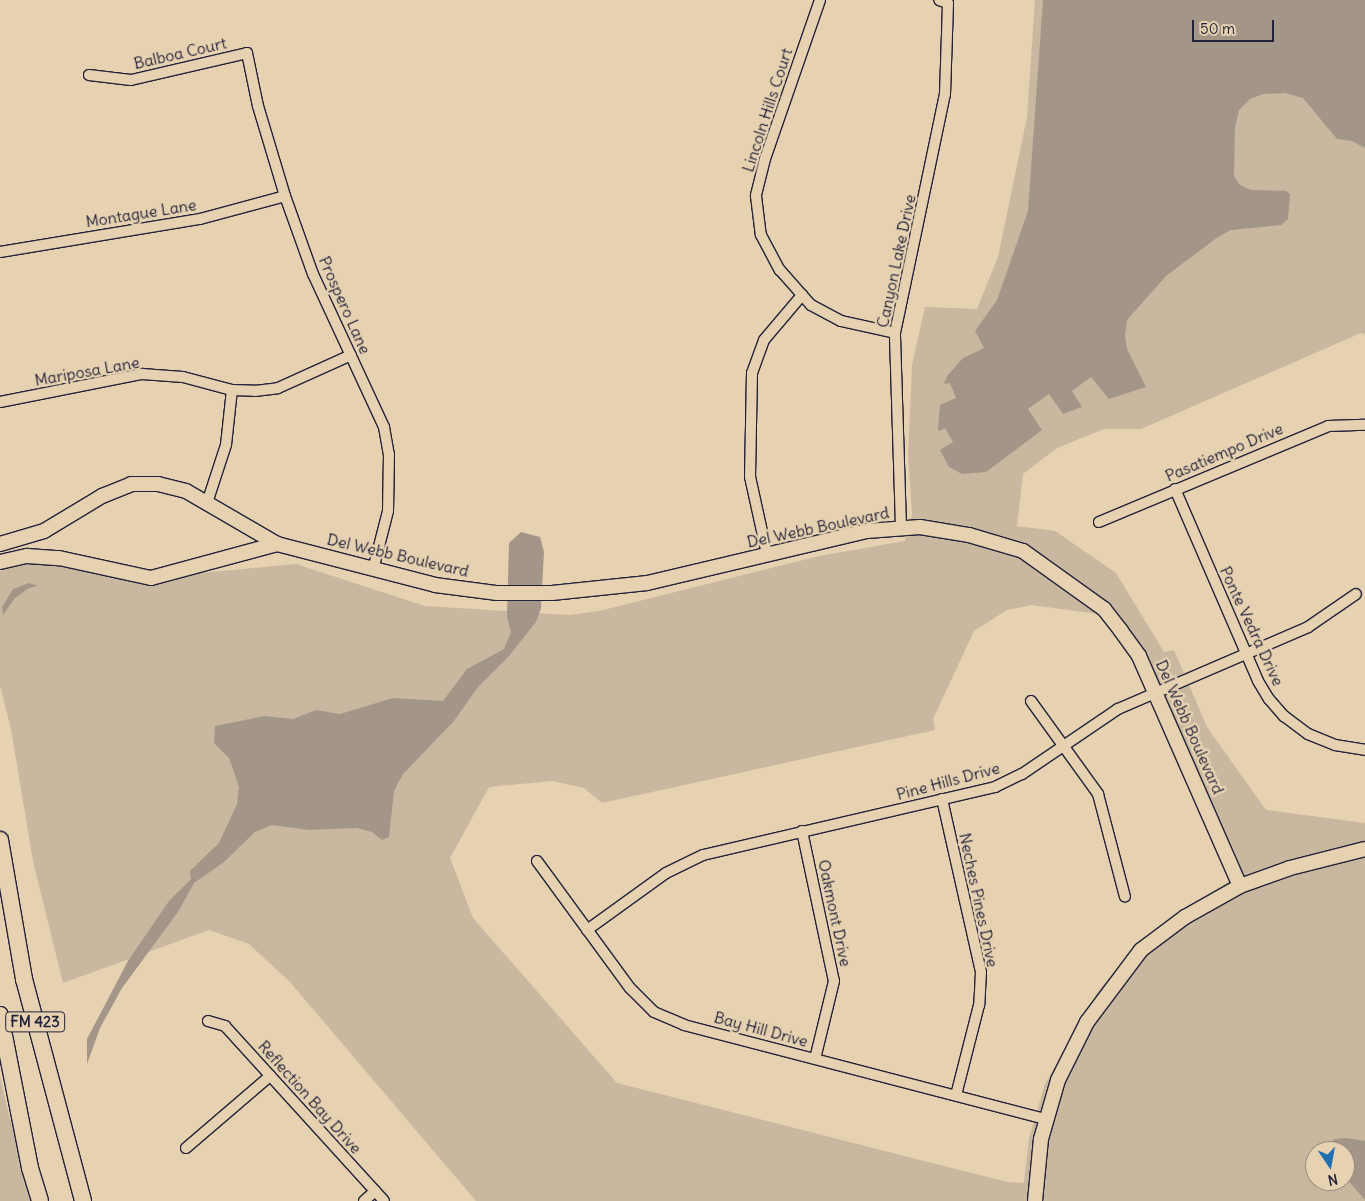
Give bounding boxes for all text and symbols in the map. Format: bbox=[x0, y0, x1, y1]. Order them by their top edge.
scale bar bbox=[1195, 10, 1278, 42]
text: 50 m bbox=[1200, 19, 1235, 38]
street label: Balboa Court bbox=[132, 33, 228, 73]
street label: Lincoln Hills Court bbox=[738, 46, 796, 174]
street label: Canyon Lake Drive bbox=[872, 193, 920, 329]
street label: Montague Lane bbox=[84, 195, 198, 231]
street label: Prospero Lane bbox=[315, 253, 375, 357]
street label: Mariposa Lane bbox=[33, 352, 141, 390]
street label: Pasatiempo Drive bbox=[1162, 419, 1286, 485]
street label: Del Webb Boulevard bbox=[745, 503, 891, 551]
street label: Del Webb Boulevard bbox=[325, 529, 471, 581]
street label: Ponte Vedra Drive bbox=[1216, 563, 1288, 689]
street label: Del Webb Boulevard bbox=[1152, 657, 1228, 797]
street label: Pine Hills Drive bbox=[894, 758, 1002, 804]
street label: Neches Pines Drive bbox=[955, 831, 1003, 969]
street label: Oakmont Drive bbox=[814, 858, 856, 968]
street label: Bay Hill Drive bbox=[712, 1007, 810, 1051]
road number: FM 423 bbox=[5, 1010, 65, 1034]
street label: Reflection Bay Drive bbox=[254, 1037, 366, 1157]
north arrow bbox=[1305, 1141, 1355, 1191]
text: N bbox=[1326, 1170, 1340, 1190]

